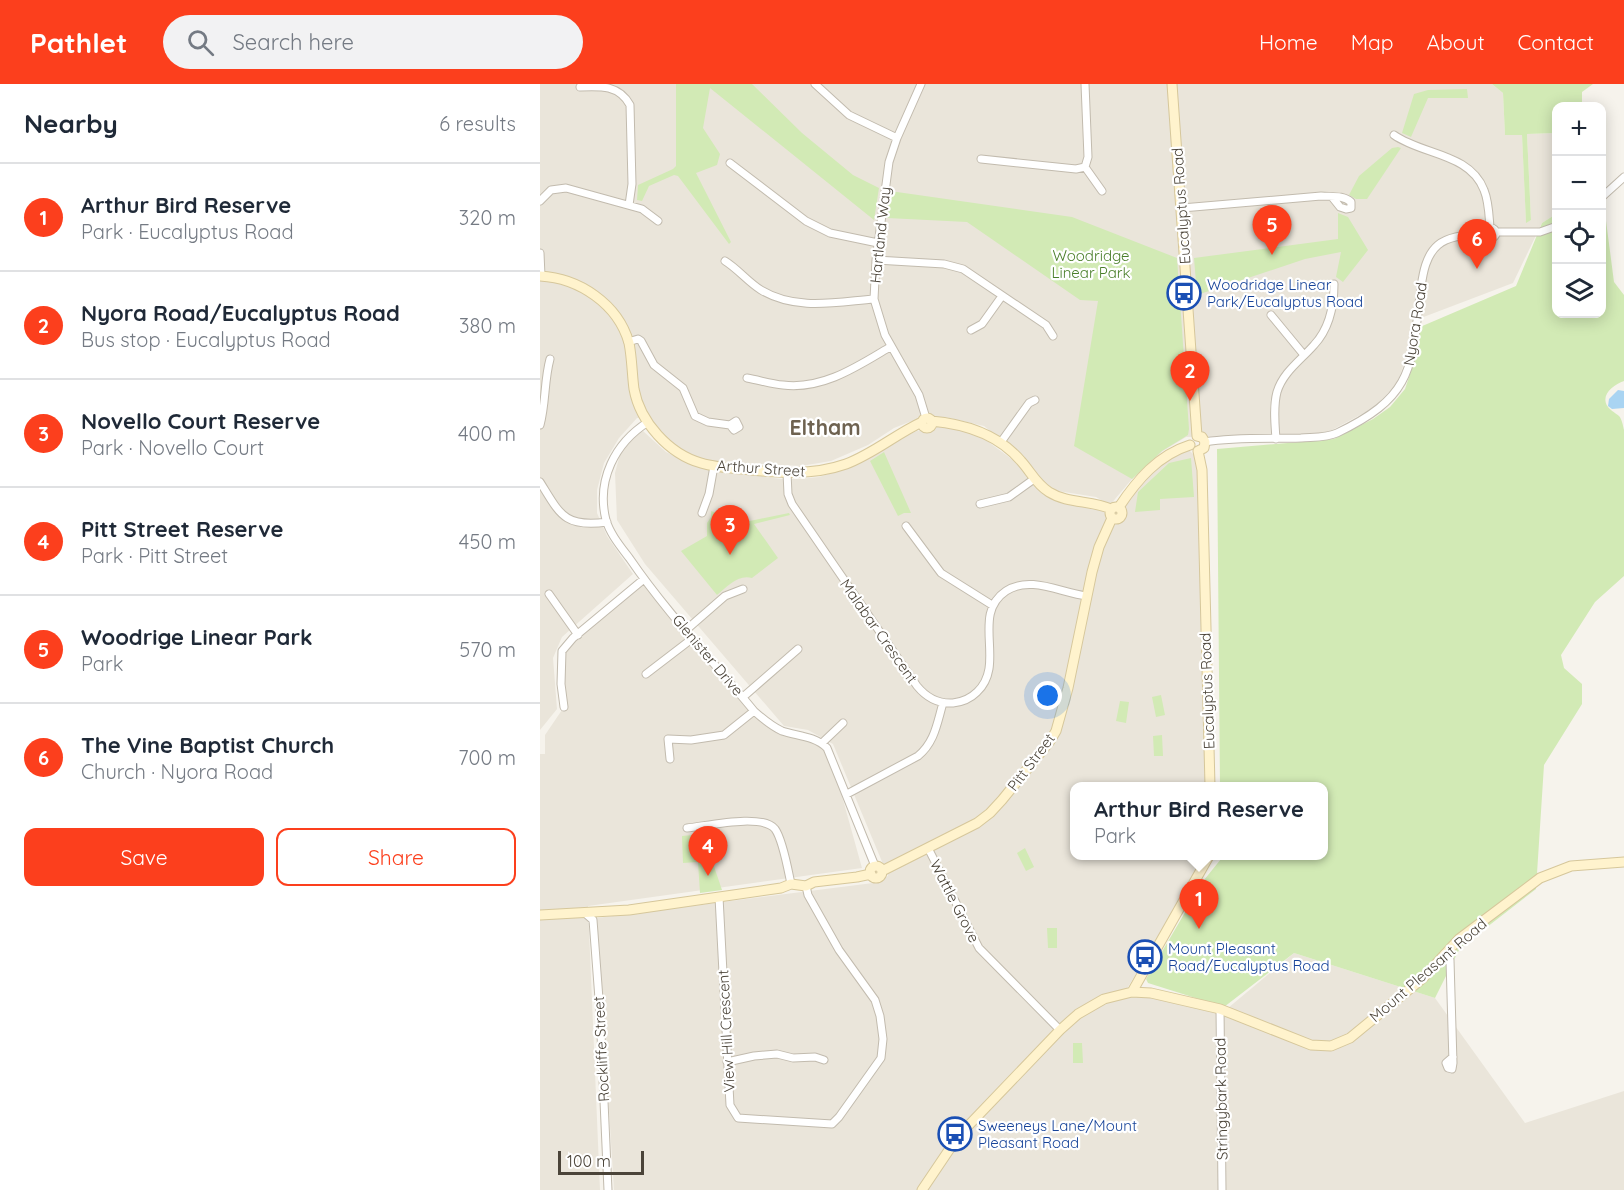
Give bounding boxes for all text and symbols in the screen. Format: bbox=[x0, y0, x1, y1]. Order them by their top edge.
search box bbox=[163, 15, 583, 69]
text: Pathlet bbox=[30, 25, 127, 60]
icon: search bbox=[184, 26, 217, 59]
text: Search here bbox=[232, 28, 354, 56]
text: Home bbox=[1259, 29, 1318, 55]
text: Map bbox=[1351, 29, 1394, 55]
text: About bbox=[1427, 29, 1485, 55]
text: Contact bbox=[1518, 29, 1594, 55]
map controls bbox=[1552, 102, 1606, 318]
button: + bbox=[1552, 102, 1606, 156]
text: Nearby bbox=[24, 107, 118, 140]
text: 6 results bbox=[439, 111, 516, 136]
street label: Eucalyptus Road bbox=[1167, 147, 1195, 265]
button: − bbox=[1552, 156, 1606, 210]
street label: Hartland Way bbox=[865, 186, 895, 284]
text: Arthur Bird Reserve bbox=[81, 191, 291, 219]
text: 1 bbox=[40, 205, 47, 230]
text: 320 m bbox=[459, 205, 516, 230]
pin: 5 bbox=[1252, 206, 1292, 255]
button: locate bbox=[1552, 210, 1606, 264]
text: Park · Eucalyptus Road bbox=[81, 219, 294, 244]
pin: 6 bbox=[1458, 220, 1496, 269]
park label: Woodridge Linear Park bbox=[1051, 246, 1131, 282]
button: layers bbox=[1552, 264, 1606, 318]
bus stop icon: Woodridge Linear Park/Eucalyptus Road bbox=[1166, 275, 1202, 311]
place label: Woodridge Linear Park/Eucalyptus Road bbox=[1207, 275, 1363, 311]
street label: Nyora Road bbox=[1399, 281, 1431, 367]
text: Nyora Road/Eucalyptus Road bbox=[81, 299, 400, 327]
text: 2 bbox=[38, 313, 49, 338]
text: 380 m bbox=[459, 313, 516, 338]
text: Bus stop · Eucalyptus Road bbox=[81, 327, 331, 352]
pin: 2 bbox=[1170, 352, 1210, 401]
text: Novello Court Reserve bbox=[81, 407, 320, 435]
district label: Eltham bbox=[789, 414, 861, 440]
text: 3 bbox=[38, 421, 49, 446]
text: 400 m bbox=[458, 421, 516, 446]
text: Park · Novello Court bbox=[81, 435, 264, 460]
street label: Arthur Street bbox=[716, 455, 806, 481]
pin: 3 bbox=[710, 506, 750, 555]
text: Pitt Street Reserve bbox=[81, 515, 283, 543]
text: 4 bbox=[38, 529, 49, 554]
text: 450 m bbox=[459, 529, 516, 554]
text: Park · Pitt Street bbox=[81, 543, 228, 568]
street label: Malabar Crescent bbox=[836, 575, 922, 687]
street label: Glenister Drive bbox=[668, 610, 748, 700]
text: Woodrige Linear Park bbox=[81, 623, 312, 651]
street label: Eucalyptus Road bbox=[1195, 632, 1219, 750]
text: 5 bbox=[38, 637, 49, 662]
text: 570 m bbox=[459, 637, 516, 662]
text: Park bbox=[81, 651, 123, 676]
your location bbox=[1033, 681, 1062, 710]
street label: Pitt Street bbox=[1003, 729, 1059, 795]
text: The Vine Baptist Church bbox=[81, 731, 334, 759]
text: 6 bbox=[38, 745, 49, 770]
text: 700 m bbox=[458, 745, 516, 770]
text: Church · Nyora Road bbox=[81, 759, 273, 784]
popup bbox=[1070, 782, 1328, 860]
text: Arthur Bird Reserve bbox=[1094, 795, 1304, 823]
text: Park bbox=[1094, 823, 1136, 848]
pin: 4 bbox=[688, 826, 728, 876]
button: Save bbox=[24, 828, 264, 886]
button: Share bbox=[276, 828, 516, 886]
street label: Wattle Grove bbox=[926, 856, 984, 946]
pin: 1 bbox=[1180, 880, 1218, 929]
street label: Mount Pleasant Road bbox=[1366, 914, 1490, 1026]
bus stop icon: Mount Pleasant Road/Eucalyptus Road bbox=[1127, 939, 1163, 975]
place label: Mount Pleasant Road/Eucalyptus Road bbox=[1168, 939, 1330, 975]
street label: View Hill Crescent bbox=[713, 969, 739, 1093]
street label: Rockliffe Street bbox=[589, 996, 613, 1102]
street label: Stringybark Road bbox=[1210, 1038, 1232, 1160]
bus stop icon: Sweeneys Lane/Mount Pleasant Road bbox=[937, 1116, 973, 1152]
place label: Sweeneys Lane/Mount Pleasant Road bbox=[978, 1116, 1137, 1152]
scale bar bbox=[558, 1148, 644, 1176]
text: 100 m bbox=[567, 1151, 611, 1171]

